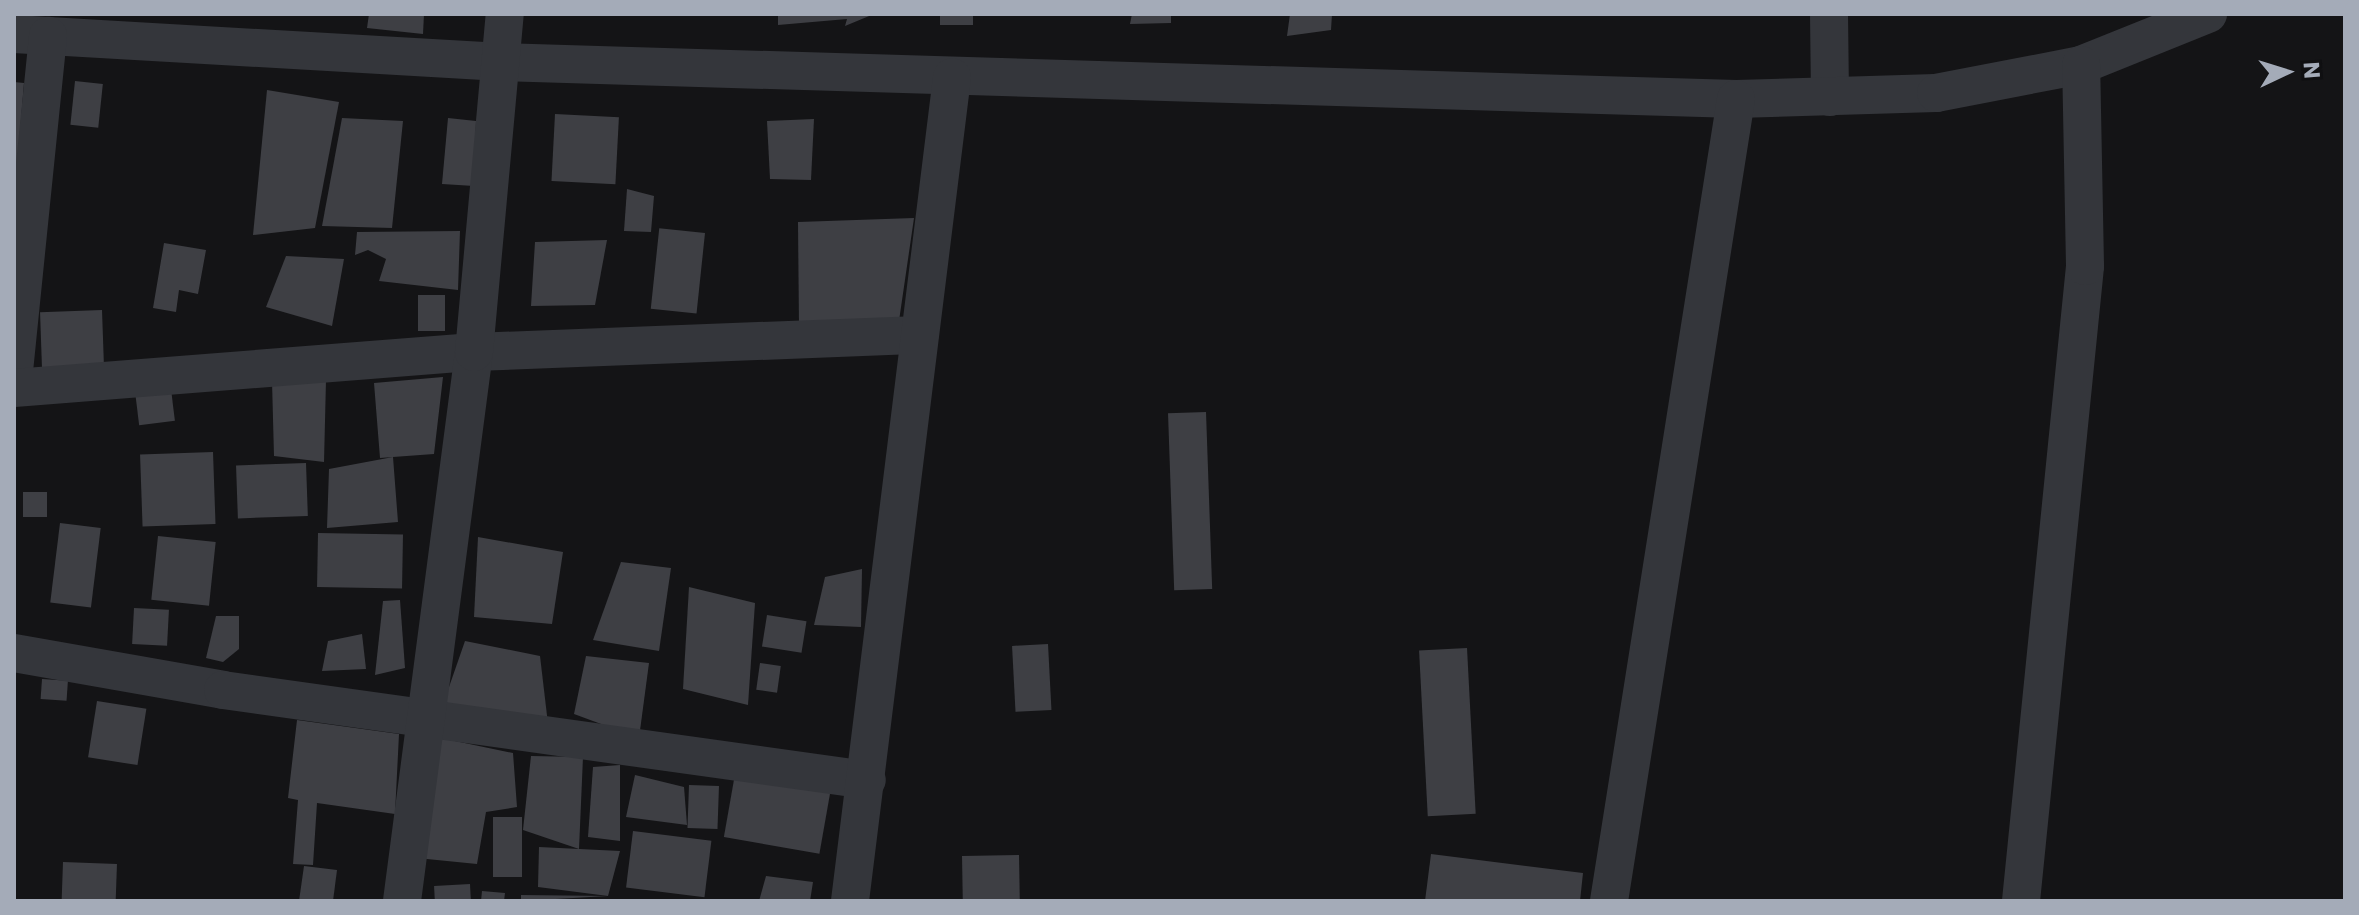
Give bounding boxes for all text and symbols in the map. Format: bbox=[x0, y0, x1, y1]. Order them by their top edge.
north arrow bbox=[2247, 32, 2327, 112]
text: N bbox=[2295, 61, 2327, 80]

